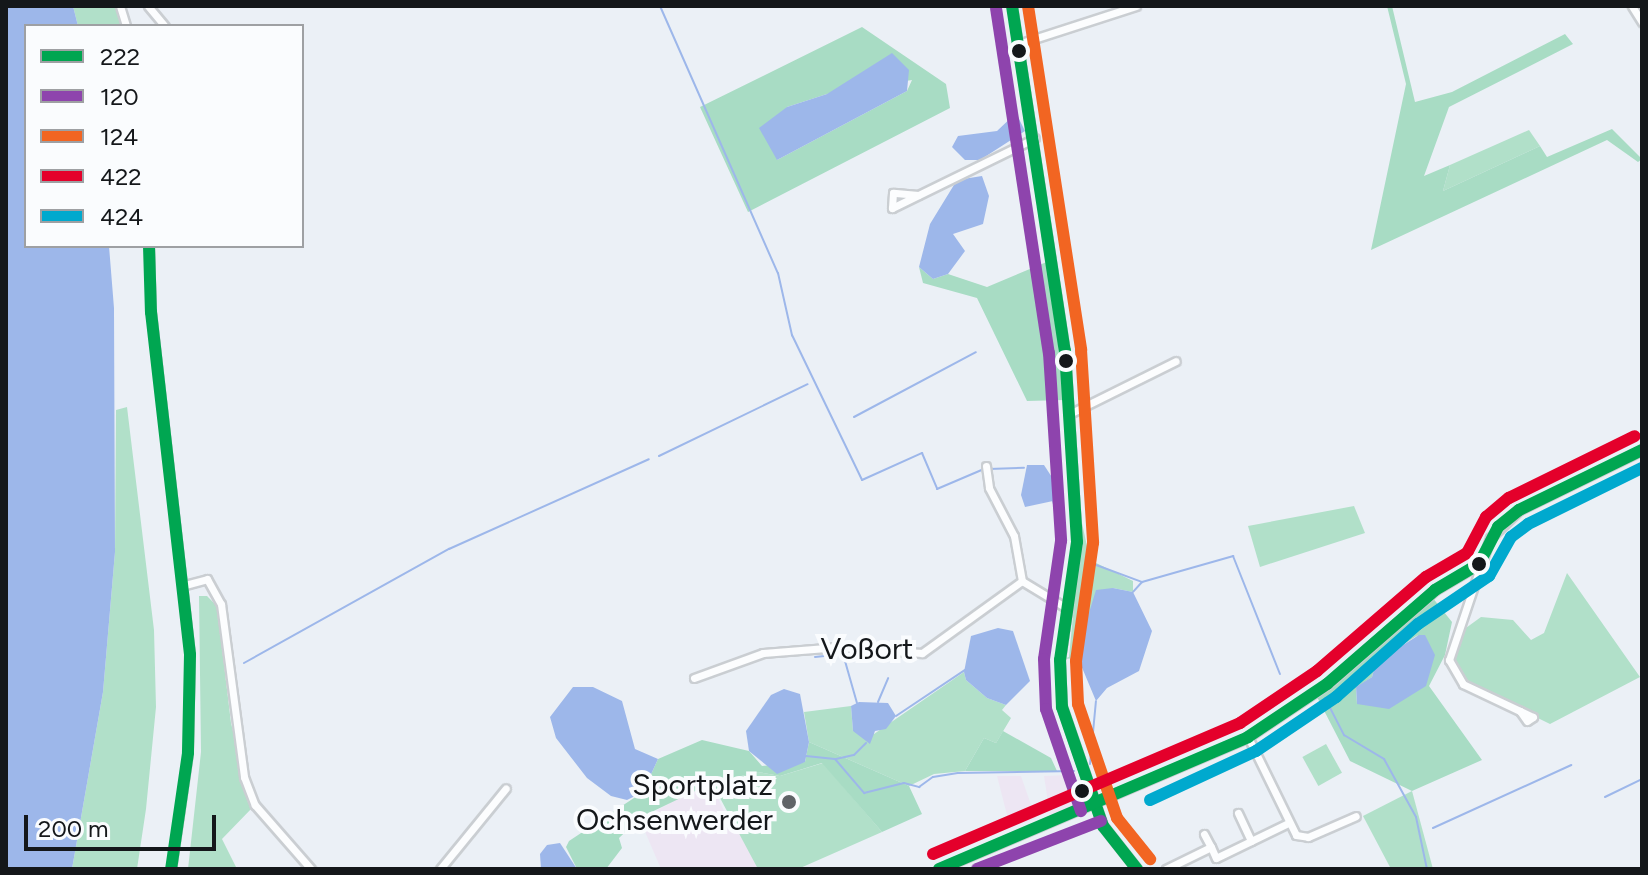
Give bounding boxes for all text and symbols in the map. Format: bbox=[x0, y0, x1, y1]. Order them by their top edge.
legend bbox=[24, 24, 304, 248]
text: 222 bbox=[100, 42, 140, 71]
unlabelled marker bbox=[1011, 43, 1027, 59]
text: 120 bbox=[100, 82, 139, 111]
text: 124 bbox=[100, 122, 138, 151]
text: 422 bbox=[100, 162, 142, 191]
text: 424 bbox=[100, 202, 143, 231]
unlabelled marker bbox=[1058, 353, 1074, 369]
unlabelled marker bbox=[1471, 556, 1487, 572]
street label: Voßort bbox=[821, 631, 913, 667]
place label: Sportplatz Ochsenwerder bbox=[576, 767, 773, 838]
unlabelled marker bbox=[1074, 783, 1090, 799]
marker: Sportplatz Ochsenwerder bbox=[780, 793, 798, 811]
scale bar bbox=[28, 799, 220, 849]
text: 200 m bbox=[38, 814, 109, 843]

